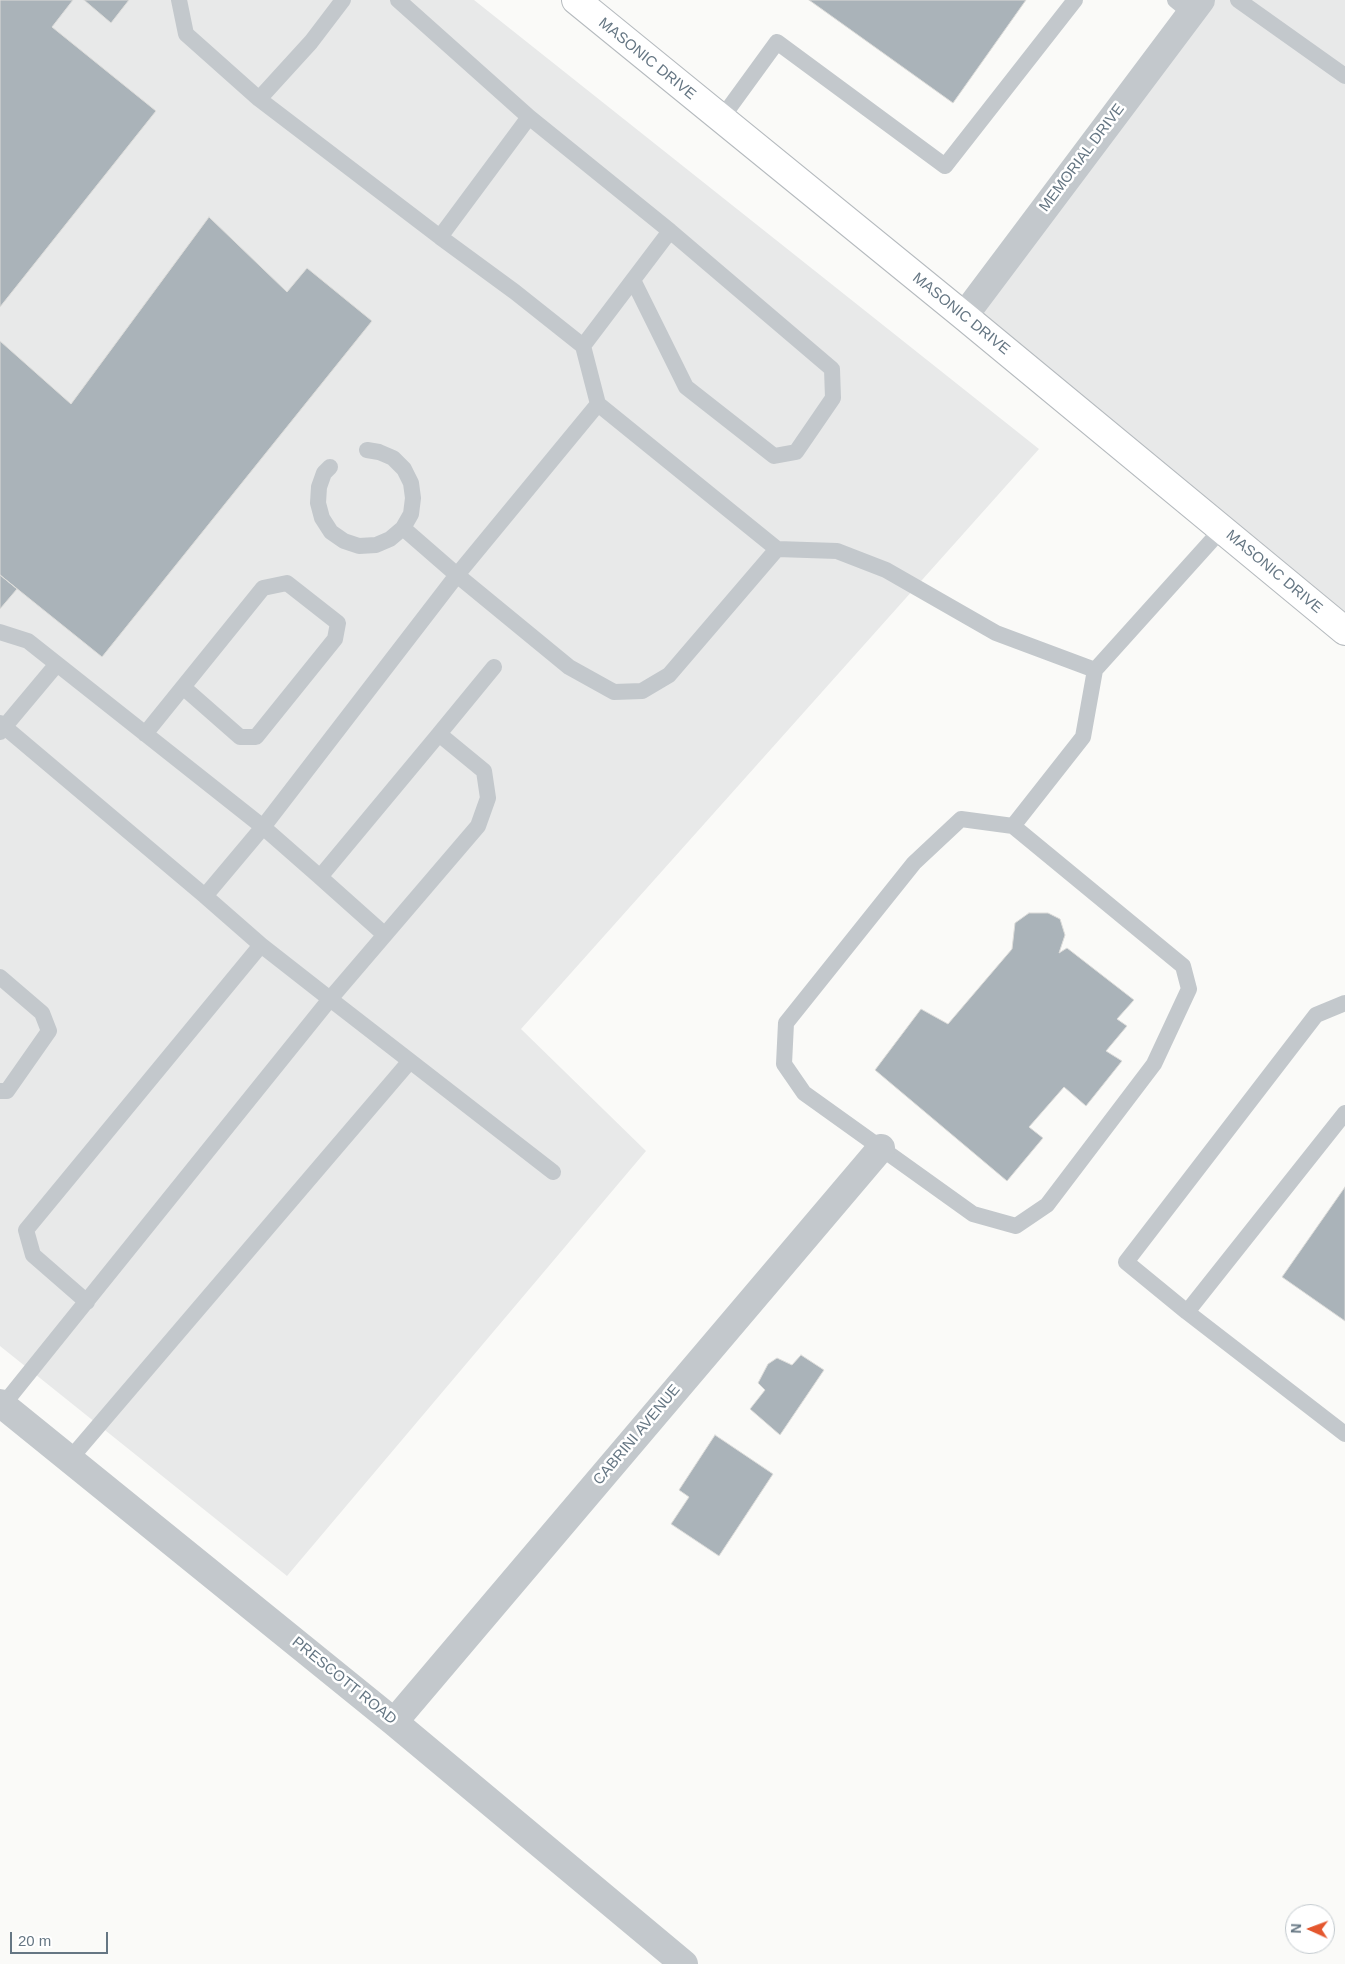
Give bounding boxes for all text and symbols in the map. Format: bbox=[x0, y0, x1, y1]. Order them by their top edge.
street label: MASONIC DRIVE bbox=[595, 14, 699, 104]
street label: MEMORIAL DRIVE bbox=[1036, 101, 1128, 215]
street label: MASONIC DRIVE bbox=[909, 269, 1013, 359]
street label: MASONIC DRIVE bbox=[1222, 527, 1326, 617]
street label: CABRINI AVENUE bbox=[590, 1381, 684, 1489]
street label: PRESCOTT ROAD bbox=[288, 1633, 400, 1729]
north arrow bbox=[1285, 1904, 1335, 1954]
scale bar bbox=[12, 1922, 110, 1954]
text: N bbox=[1288, 1923, 1304, 1934]
text: 20 m bbox=[18, 1932, 51, 1949]

